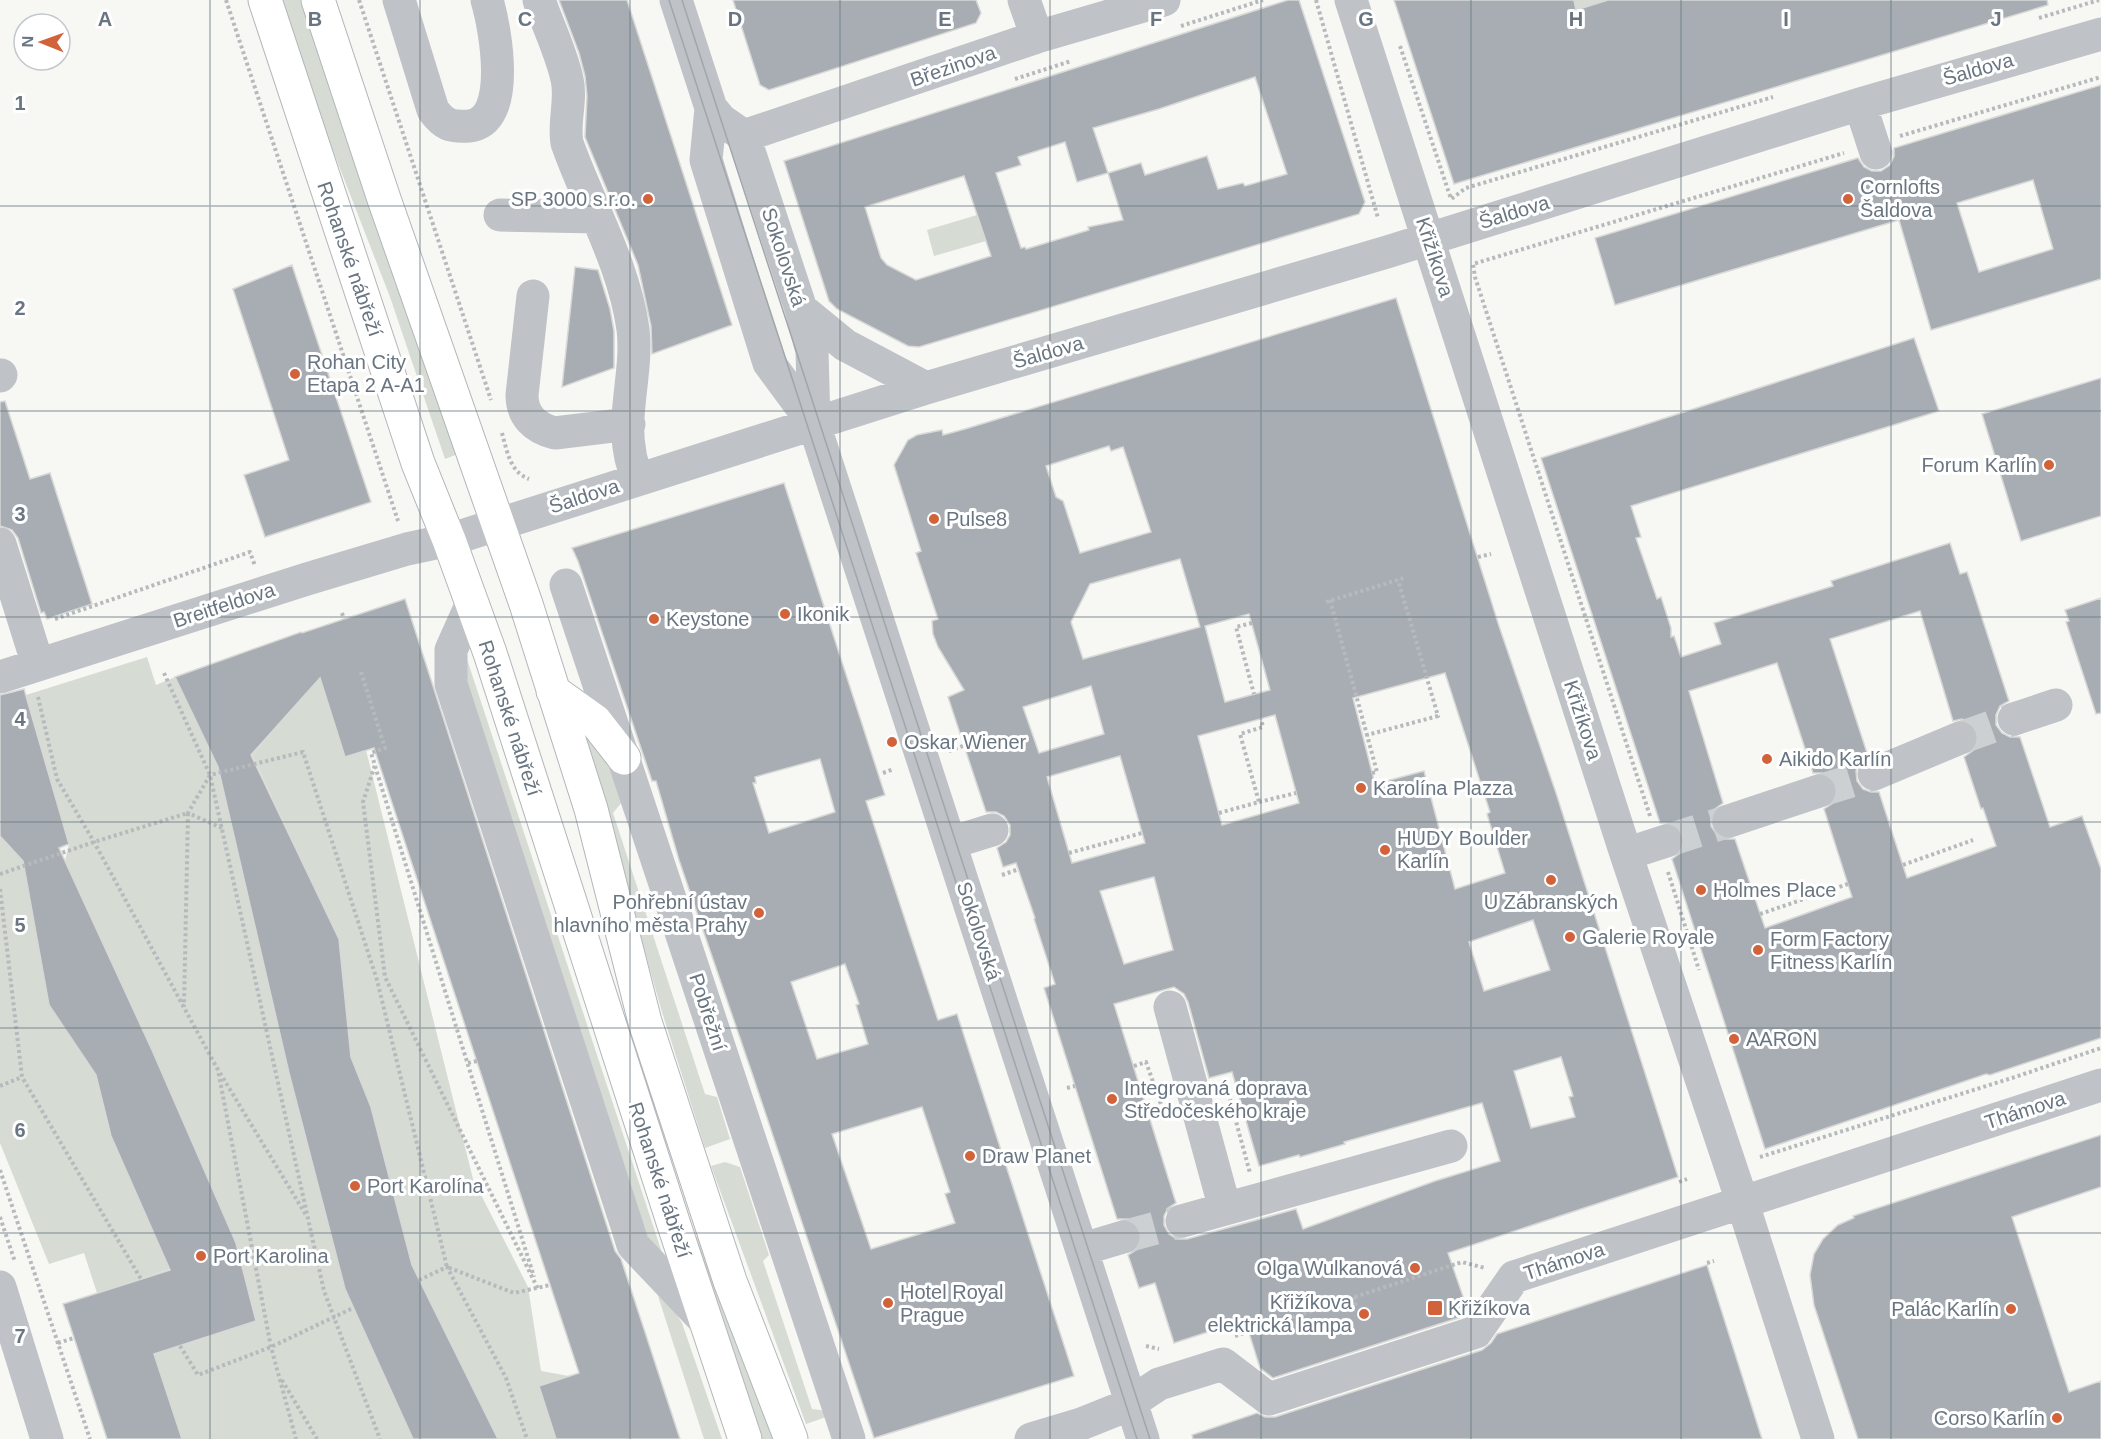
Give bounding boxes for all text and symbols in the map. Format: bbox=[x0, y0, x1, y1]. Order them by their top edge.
text: A bbox=[98, 8, 112, 30]
text: B bbox=[308, 8, 322, 30]
text: C bbox=[518, 8, 532, 30]
text: D bbox=[728, 8, 742, 30]
text: E bbox=[938, 8, 952, 30]
text: F bbox=[1150, 8, 1162, 30]
text: G bbox=[1358, 8, 1374, 30]
text: H bbox=[1569, 8, 1583, 30]
text: I bbox=[1783, 8, 1789, 30]
text: J bbox=[1990, 8, 2002, 30]
north arrow bbox=[12, 12, 72, 72]
text: N bbox=[19, 36, 36, 48]
street label: Březinova bbox=[907, 41, 999, 91]
street label: Šaldova bbox=[1940, 48, 2017, 90]
text: 1 bbox=[14, 92, 26, 114]
place label: Cornlofts Šaldova bbox=[1860, 176, 1940, 221]
street label: Rohanské nábřeží bbox=[313, 179, 387, 340]
place label: SP 3000 s.r.o. bbox=[511, 188, 636, 210]
street label: Šaldova bbox=[1476, 191, 1553, 233]
marker: SP 3000 s.r.o. bbox=[641, 192, 655, 206]
marker: Cornlofts Šaldova bbox=[1841, 192, 1855, 206]
street label: Sokolovská bbox=[758, 205, 811, 310]
street label: Křižíkova bbox=[1412, 214, 1458, 300]
text: 2 bbox=[14, 297, 26, 319]
street label: Šaldova bbox=[1010, 331, 1087, 373]
place label: Rohan City Etapa 2 A-A1 bbox=[307, 351, 425, 396]
marker: Rohan City Etapa 2 A-A1 bbox=[288, 367, 302, 381]
place label: Forum Karlín bbox=[1921, 454, 2037, 476]
marker: Forum Karlín bbox=[2042, 458, 2056, 472]
street label: Šaldova bbox=[546, 474, 623, 518]
text: 3 bbox=[14, 503, 26, 525]
place label: Pulse8 bbox=[946, 508, 1007, 530]
marker: Pulse8 bbox=[927, 512, 941, 526]
street label: Breitfeldova bbox=[170, 578, 278, 632]
place label: Ikonik bbox=[797, 603, 850, 625]
marker: Ikonik bbox=[778, 607, 792, 621]
place label: Keystone bbox=[666, 608, 749, 630]
marker: Keystone bbox=[647, 612, 661, 626]
street label: Rohanské nábřeží bbox=[474, 637, 546, 799]
street label: Křižíkova bbox=[1560, 677, 1606, 763]
text: 4 bbox=[14, 708, 26, 730]
place label: Oskar Wiener bbox=[904, 731, 1027, 753]
marker: Oskar Wiener bbox=[885, 735, 899, 749]
place label: Aikido Karlín bbox=[1779, 748, 1891, 770]
marker: Aikido Karlín bbox=[1760, 752, 1774, 766]
place label: Karolína Plazza bbox=[1373, 777, 1514, 799]
marker: Karolína Plazza bbox=[1354, 781, 1368, 795]
place label: HUDY Boulder Karlín bbox=[1397, 827, 1528, 872]
marker: HUDY Boulder Karlín bbox=[1378, 843, 1392, 857]
marker: U Zábranských bbox=[1544, 873, 1558, 887]
street label: Sokolovská bbox=[953, 879, 1006, 984]
place label: Holmes Place bbox=[1713, 879, 1836, 901]
marker: Holmes Place bbox=[1694, 883, 1708, 897]
place label: Pohřební ústav hlavního města Prahy bbox=[554, 891, 747, 936]
place label: U Zábranských bbox=[1484, 891, 1618, 913]
marker: Pohřební ústav hlavního města Prahy bbox=[752, 906, 766, 920]
text: 5 bbox=[14, 914, 26, 936]
place label: Galerie Royale bbox=[1582, 926, 1714, 948]
place label: Form Factory Fitness Karlín bbox=[1770, 928, 1892, 973]
marker: Galerie Royale bbox=[1563, 930, 1577, 944]
marker: Form Factory Fitness Karlín bbox=[1751, 943, 1765, 957]
street label: Pobřežní bbox=[685, 971, 731, 1054]
place label: AARON bbox=[1746, 1028, 1817, 1050]
marker: AARON bbox=[1727, 1032, 1741, 1046]
place label: Integrovaná doprava Středočeského kraje bbox=[1124, 1077, 1308, 1122]
street label: Thámova bbox=[1982, 1086, 2069, 1133]
marker: Integrovaná doprava Středočeského kraje bbox=[1105, 1092, 1119, 1106]
street label: Rohanské nábřeží bbox=[624, 1099, 696, 1261]
text: 6 bbox=[14, 1119, 26, 1141]
place label: Draw Planet bbox=[982, 1145, 1091, 1167]
marker: Draw Planet bbox=[963, 1149, 977, 1163]
place label: Port Karolína bbox=[367, 1175, 485, 1197]
marker: Port Karolína bbox=[348, 1179, 362, 1193]
street label: Thámova bbox=[1521, 1237, 1608, 1284]
place label: Port Karolina bbox=[213, 1245, 329, 1267]
marker: Port Karolina bbox=[194, 1249, 208, 1263]
place label: Olga Wulkanová bbox=[1257, 1257, 1404, 1279]
marker: Olga Wulkanová bbox=[1408, 1261, 1422, 1275]
place label: Hotel Royal Prague bbox=[900, 1281, 1003, 1326]
place label: Křižíkova elektrická lampa bbox=[1207, 1291, 1353, 1336]
marker: Hotel Royal Prague bbox=[881, 1296, 895, 1310]
place label: Křižíkova bbox=[1448, 1297, 1531, 1319]
place label: Palác Karlín bbox=[1891, 1298, 1999, 1320]
marker: Křižíkova bbox=[1426, 1299, 1444, 1317]
marker: Palác Karlín bbox=[2004, 1302, 2018, 1316]
marker: Křižíkova elektrická lampa bbox=[1357, 1307, 1371, 1321]
text: 7 bbox=[14, 1325, 26, 1347]
place label: Corso Karlín bbox=[1934, 1407, 2045, 1429]
marker: Corso Karlín bbox=[2050, 1411, 2064, 1425]

